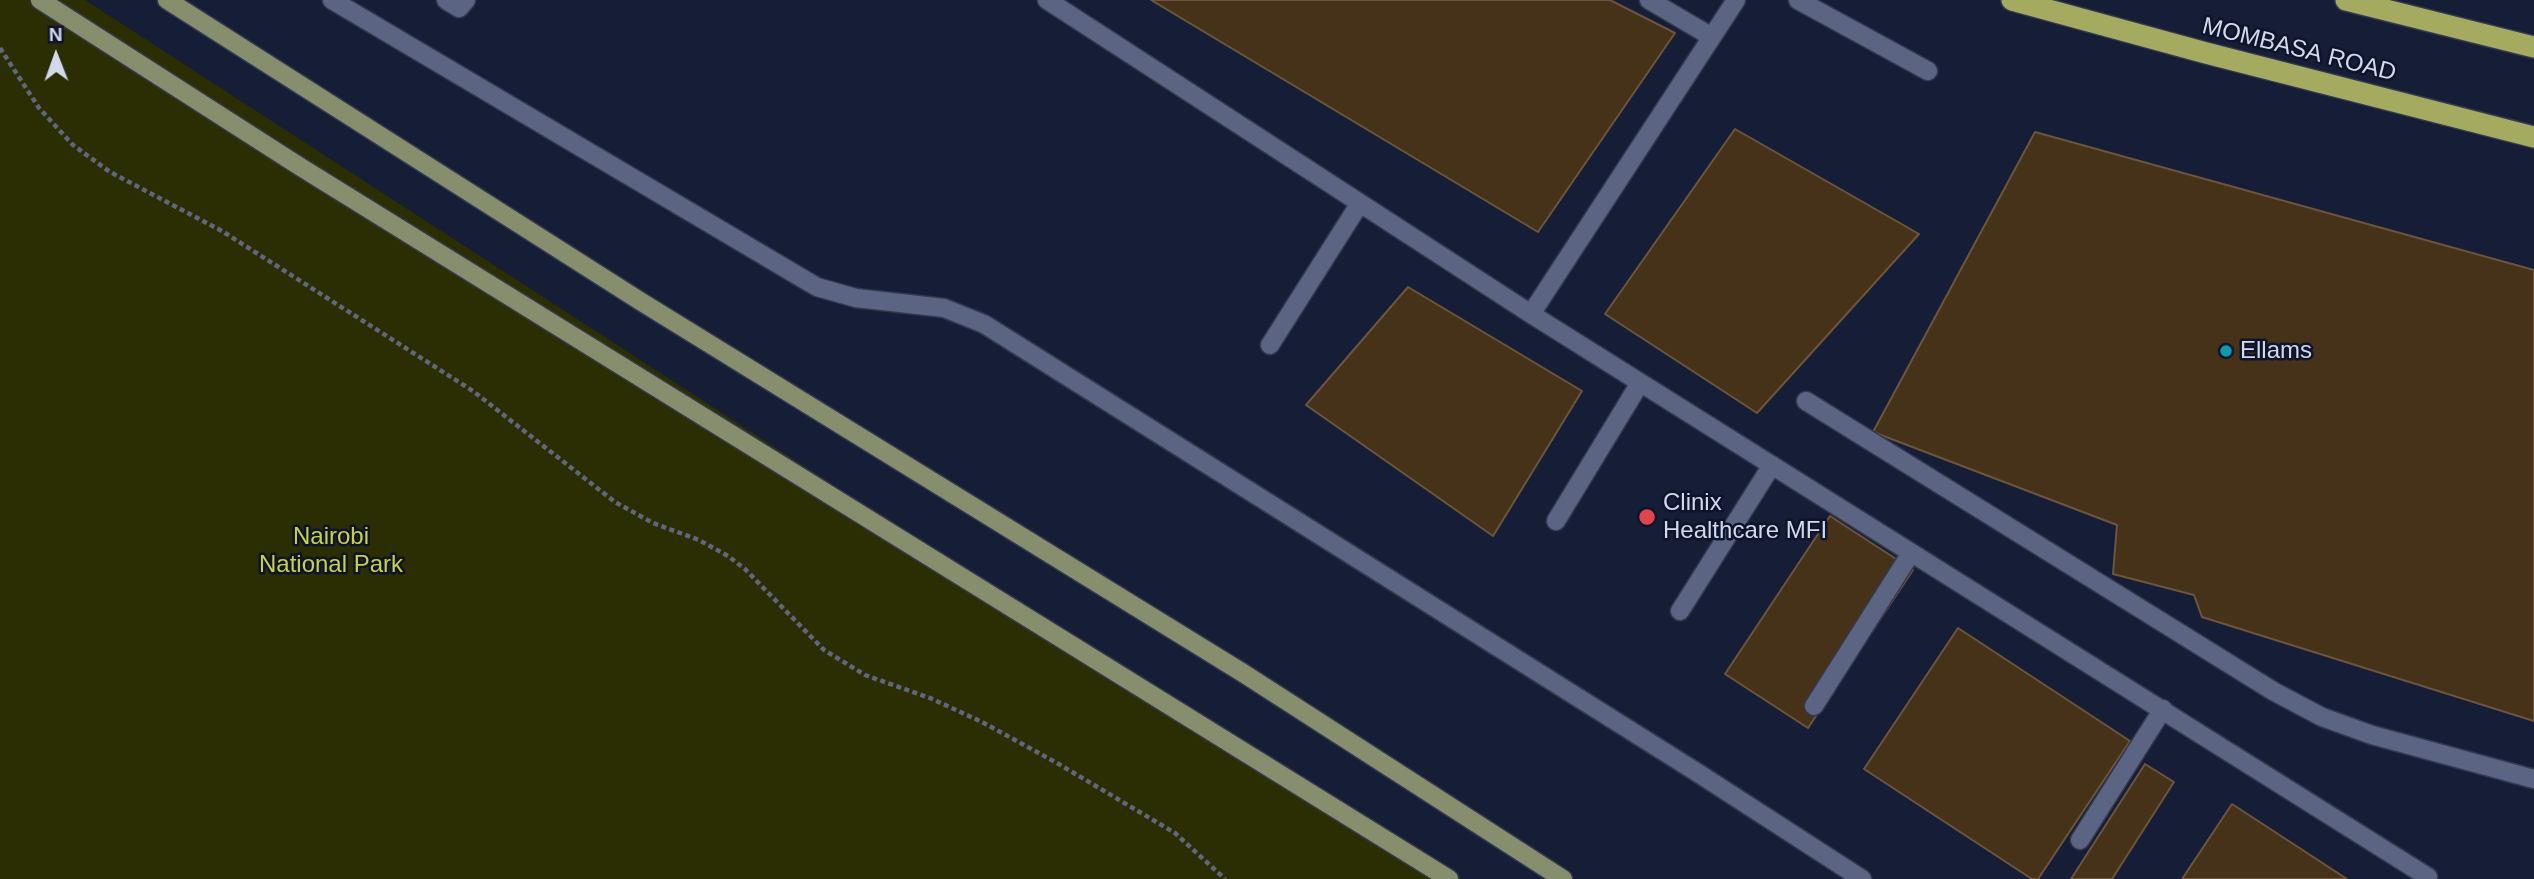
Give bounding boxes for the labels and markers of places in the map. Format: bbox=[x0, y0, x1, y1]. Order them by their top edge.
place label: Ellams bbox=[2240, 337, 2312, 365]
marker: Ellams bbox=[2218, 343, 2234, 359]
place label: Clinix Healthcare MFI bbox=[1663, 489, 1827, 545]
marker: Clinix Healthcare MFI bbox=[1637, 507, 1657, 527]

